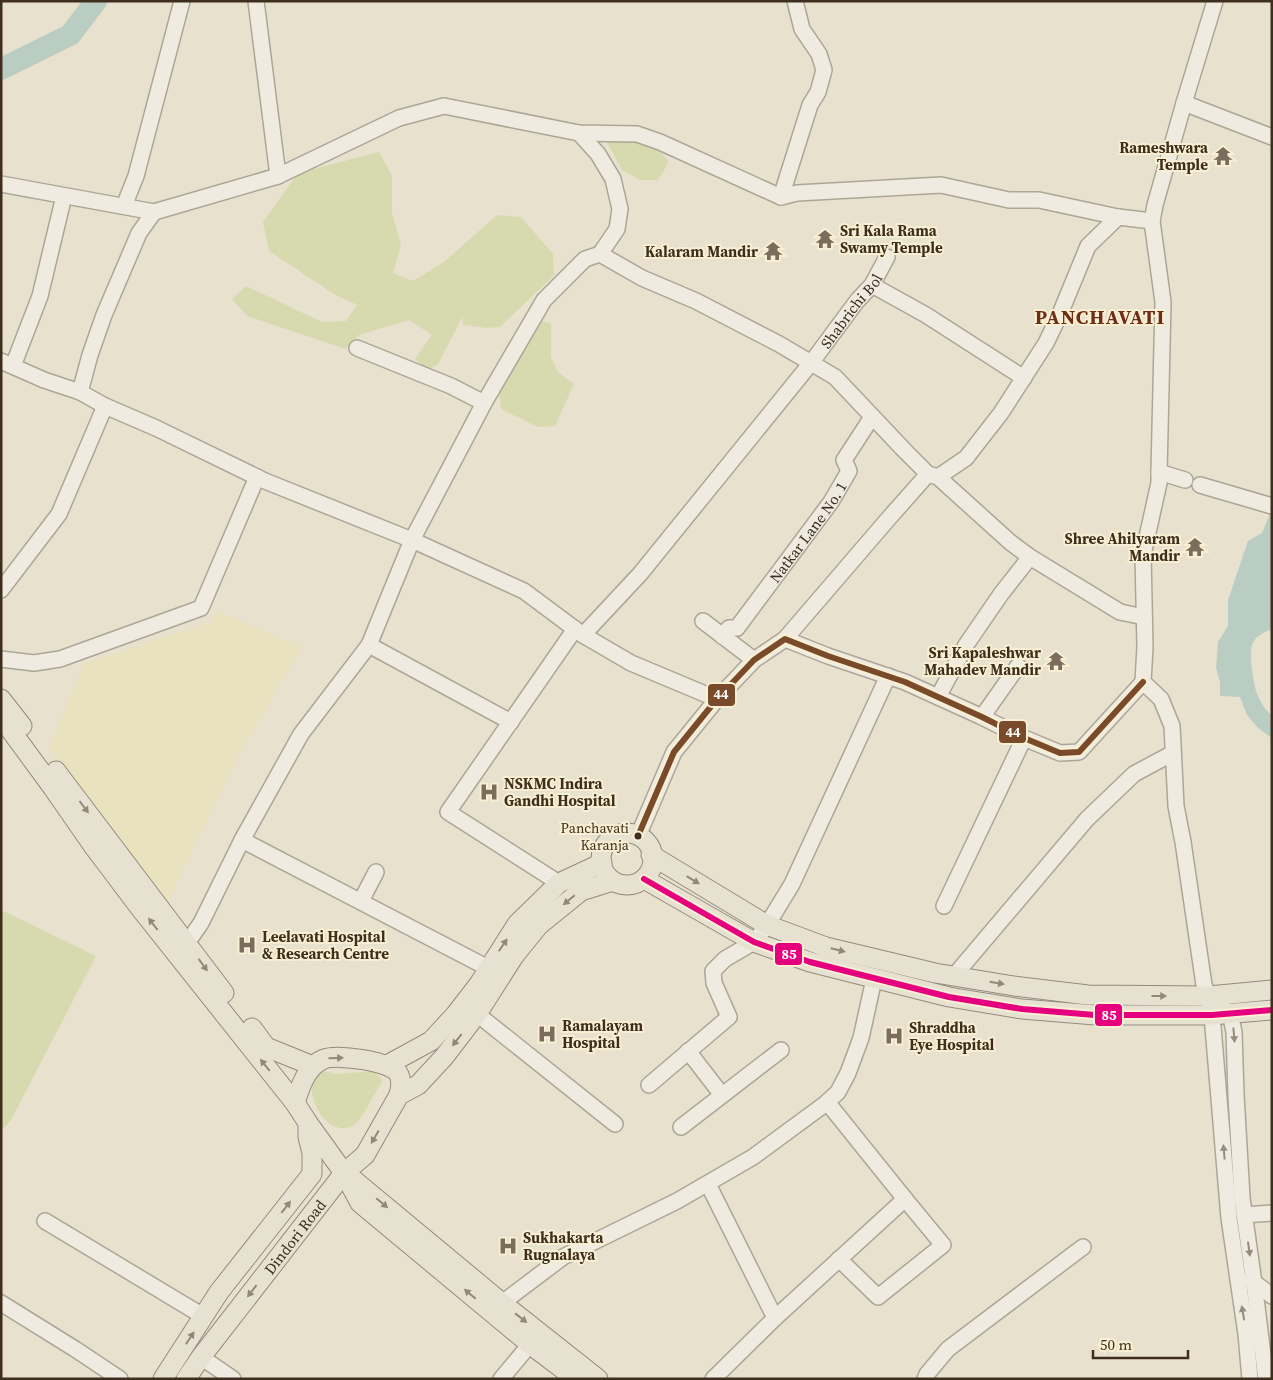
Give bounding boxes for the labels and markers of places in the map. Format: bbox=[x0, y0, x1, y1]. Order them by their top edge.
place label: Rameshwara Temple bbox=[1119, 137, 1209, 175]
temple icon: Rameshwara Temple bbox=[1212, 145, 1234, 167]
place label: Sri Kala Rama Swamy Temple bbox=[840, 220, 943, 258]
temple icon: Sri Kala Rama Swamy Temple bbox=[814, 228, 836, 250]
temple icon: Kalaram Mandir bbox=[762, 240, 784, 262]
place label: Kalaram Mandir bbox=[645, 241, 758, 262]
place label: Shree Ahilyaram Mandir bbox=[1065, 528, 1180, 566]
temple icon: Shree Ahilyaram Mandir bbox=[1184, 536, 1206, 558]
place label: Sri Kapaleshwar Mahadev Mandir bbox=[924, 642, 1041, 680]
temple icon: Sri Kapaleshwar Mahadev Mandir bbox=[1045, 650, 1067, 672]
place label: NSKMC Indira Gandhi Hospital bbox=[504, 773, 616, 811]
hospital icon: NSKMC Indira Gandhi Hospital bbox=[478, 781, 500, 803]
place label: Panchavati Karanja bbox=[561, 818, 630, 855]
marker: Panchavati Karanja bbox=[633, 831, 643, 841]
place label: Leelavati Hospital & Research Centre bbox=[262, 926, 389, 964]
hospital icon: Leelavati Hospital & Research Centre bbox=[236, 934, 258, 956]
place label: Ramalayam Hospital bbox=[562, 1015, 644, 1053]
place label: Shraddha Eye Hospital bbox=[909, 1017, 995, 1055]
hospital icon: Ramalayam Hospital bbox=[536, 1023, 558, 1045]
hospital icon: Shraddha Eye Hospital bbox=[883, 1025, 905, 1047]
place label: Sukhakarta Rugnalaya bbox=[523, 1227, 604, 1265]
hospital icon: Sukhakarta Rugnalaya bbox=[497, 1235, 519, 1257]

